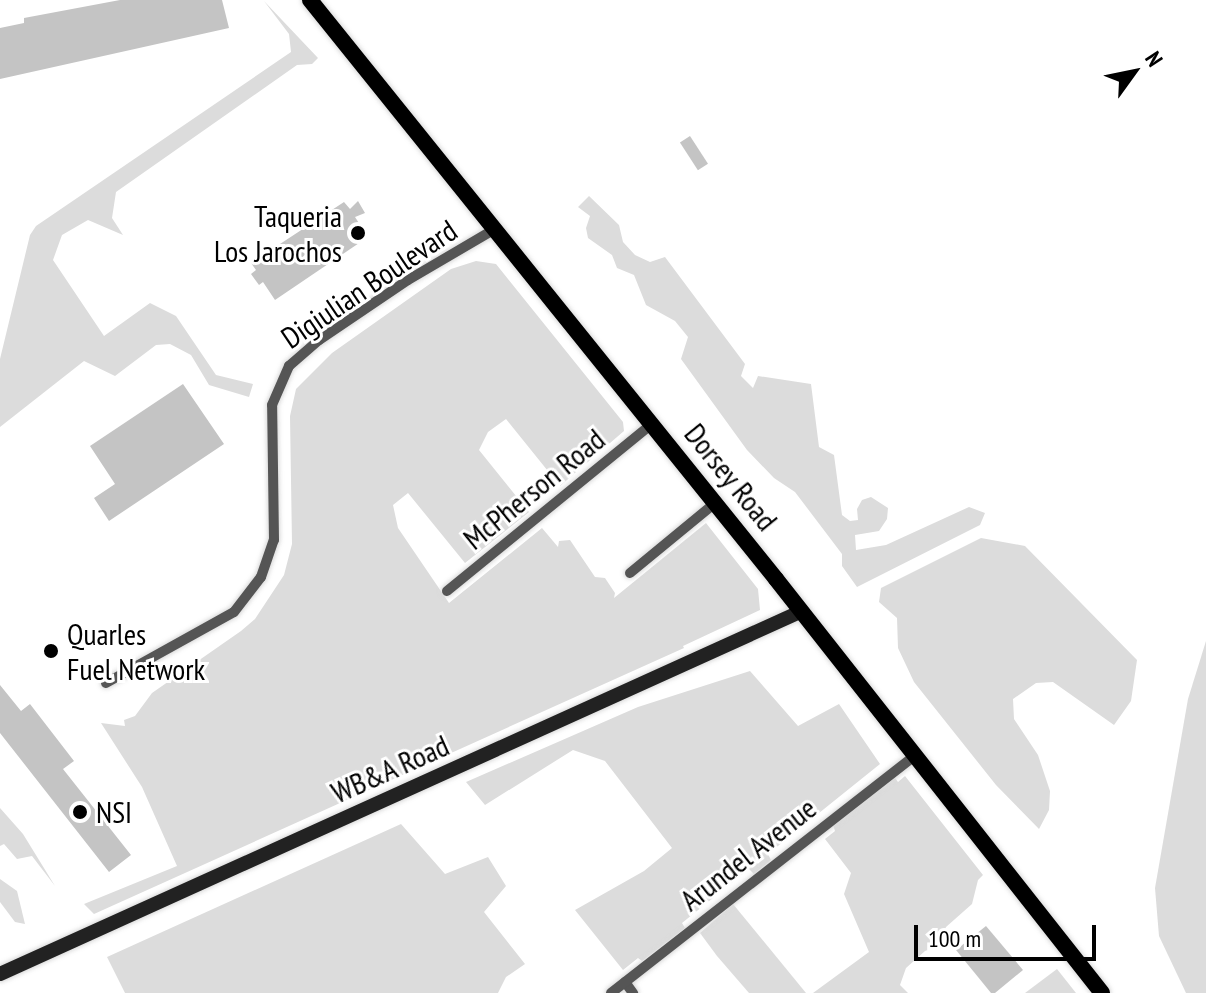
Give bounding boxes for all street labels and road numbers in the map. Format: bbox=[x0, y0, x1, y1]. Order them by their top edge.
street label: Digiulian Boulevard bbox=[275, 212, 463, 356]
street label: Dorsey Road bbox=[677, 416, 785, 538]
street label: McPherson Road bbox=[456, 421, 612, 557]
street label: WB&A Road bbox=[325, 727, 455, 811]
street label: Arundel Avenue bbox=[673, 790, 823, 918]

